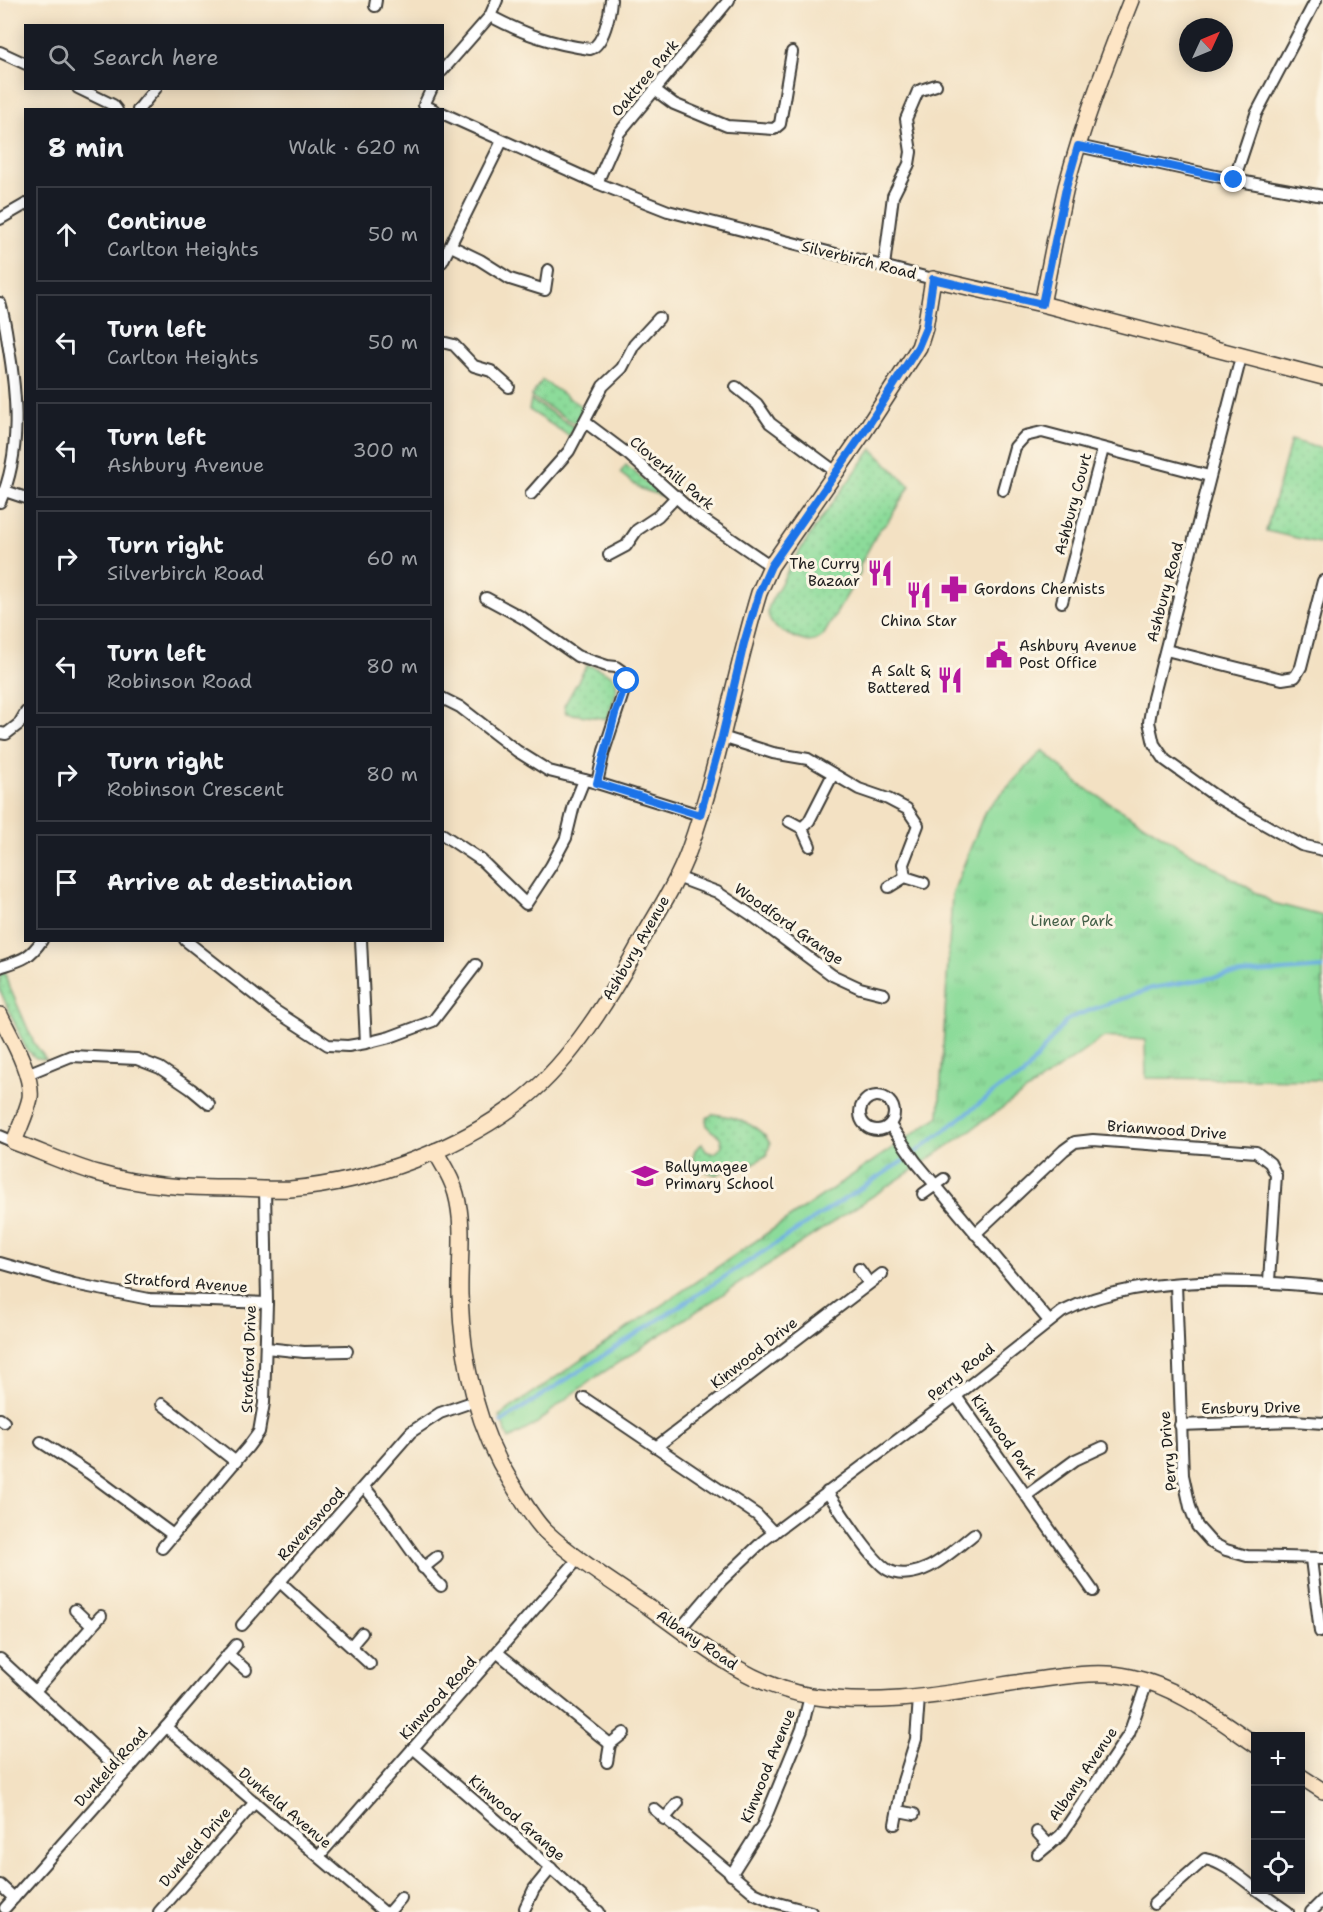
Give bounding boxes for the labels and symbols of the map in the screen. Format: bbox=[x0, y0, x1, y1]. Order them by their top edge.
north arrow bbox=[1179, 18, 1233, 72]
street label: Oaktree Park bbox=[607, 35, 683, 121]
route end bbox=[1220, 166, 1246, 192]
street label: Silverbirch Road bbox=[799, 236, 919, 284]
street label: Cloverhill Park bbox=[626, 432, 718, 514]
street label: Ashbury Court bbox=[1050, 451, 1096, 557]
street label: Ashbury Road bbox=[1142, 539, 1188, 644]
place label: The Curry Bazaar bbox=[789, 554, 860, 591]
restaurant icon: The Curry Bazaar bbox=[865, 558, 895, 588]
pharmacy icon: Gordons Chemists bbox=[939, 574, 969, 604]
place label: Gordons Chemists bbox=[974, 579, 1105, 599]
restaurant icon: China Star bbox=[904, 580, 934, 610]
place label: China Star bbox=[881, 611, 957, 631]
place label: Ashbury Avenue Post Office bbox=[1019, 636, 1137, 673]
public building icon: Ashbury Avenue Post Office bbox=[984, 640, 1014, 670]
place label: A Salt & Battered bbox=[868, 661, 931, 698]
restaurant icon: A Salt & Battered bbox=[935, 665, 965, 695]
route start bbox=[613, 667, 639, 693]
street label: Woodford Grange bbox=[730, 879, 848, 969]
street label: Ashbury Avenue bbox=[598, 892, 674, 1004]
park label: Linear Park bbox=[1031, 911, 1113, 931]
street label: Brianwood Drive bbox=[1106, 1116, 1228, 1144]
place label: Ballymagee Primary School bbox=[665, 1157, 774, 1194]
school or university icon: Ballymagee Primary School bbox=[630, 1161, 660, 1191]
street label: Stratford Avenue bbox=[123, 1269, 249, 1297]
street label: Stratford Drive bbox=[237, 1305, 261, 1413]
street label: Kinwood Drive bbox=[706, 1313, 802, 1393]
street label: Perry Road bbox=[923, 1338, 999, 1405]
street label: Kinwood Park bbox=[966, 1390, 1042, 1484]
street label: Ensbury Drive bbox=[1201, 1397, 1301, 1419]
street label: Perry Drive bbox=[1155, 1410, 1181, 1492]
street label: Ravenswood bbox=[273, 1483, 349, 1565]
street label: Albany Road bbox=[652, 1605, 742, 1675]
street label: Kinwood Road bbox=[395, 1652, 481, 1744]
street label: Kinwood Avenue bbox=[736, 1706, 800, 1826]
street label: Dunkeld Road bbox=[70, 1723, 152, 1811]
street label: Albany Avenue bbox=[1044, 1723, 1122, 1825]
street label: Dunkeld Avenue bbox=[234, 1763, 336, 1853]
street label: Kinwood Grange bbox=[465, 1771, 569, 1865]
street label: Dunkeld Drive bbox=[155, 1803, 235, 1891]

